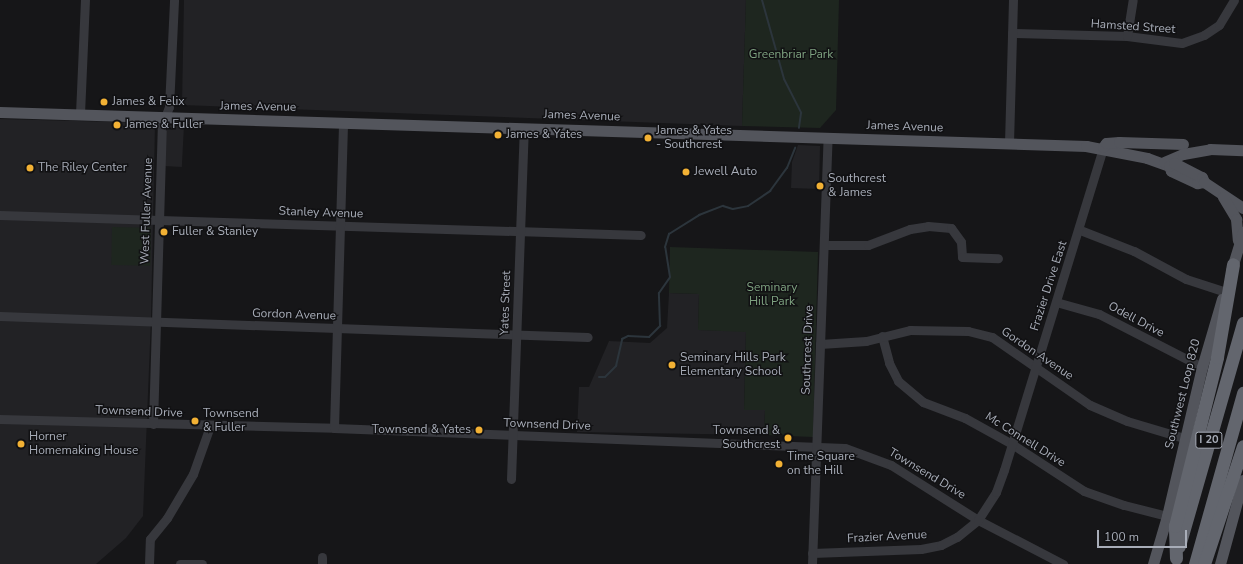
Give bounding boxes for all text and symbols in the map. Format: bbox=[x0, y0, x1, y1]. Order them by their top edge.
street label: Hamsted Street bbox=[1090, 17, 1176, 37]
park label: Greenbriar Park bbox=[749, 48, 833, 62]
place label: James & Felix bbox=[112, 95, 185, 109]
marker: James & Felix bbox=[99, 97, 109, 107]
street label: James Avenue bbox=[220, 99, 296, 115]
street label: James Avenue bbox=[543, 107, 621, 125]
place label: James & Fuller bbox=[125, 118, 203, 132]
street label: James Avenue bbox=[866, 118, 944, 136]
marker: James & Fuller bbox=[112, 120, 122, 130]
place label: James & Yates - Southcrest bbox=[656, 124, 732, 152]
place label: James & Yates bbox=[506, 128, 582, 142]
marker: James & Yates bbox=[493, 130, 503, 140]
marker: James & Yates - Southcrest bbox=[643, 133, 653, 143]
street label: West Fuller Avenue bbox=[138, 157, 156, 265]
place label: The Riley Center bbox=[38, 161, 127, 175]
marker: The Riley Center bbox=[25, 163, 35, 173]
place label: Jewell Auto bbox=[694, 165, 757, 179]
marker: Jewell Auto bbox=[681, 167, 691, 177]
place label: Southcrest & James bbox=[828, 172, 886, 200]
marker: Southcrest & James bbox=[815, 181, 825, 191]
street label: Stanley Avenue bbox=[278, 204, 364, 222]
place label: Fuller & Stanley bbox=[172, 225, 258, 239]
marker: Fuller & Stanley bbox=[159, 227, 169, 237]
street label: Frazier Drive East bbox=[1028, 239, 1070, 333]
street label: Yates Street bbox=[498, 270, 514, 336]
park label: Seminary Hill Park bbox=[747, 281, 797, 309]
street label: Odell Drive bbox=[1106, 299, 1166, 341]
street label: Southcrest Drive bbox=[799, 305, 817, 395]
street label: Gordon Avenue bbox=[252, 306, 336, 324]
street label: Gordon Avenue bbox=[998, 325, 1076, 383]
street label: Southwest Loop 820 bbox=[1162, 338, 1204, 450]
place label: Seminary Hills Park Elementary School bbox=[680, 351, 786, 379]
marker: Seminary Hills Park Elementary School bbox=[667, 360, 677, 370]
street label: Townsend Drive bbox=[95, 403, 183, 421]
place label: Townsend & Fuller bbox=[203, 407, 259, 435]
street label: Mc Connell Drive bbox=[982, 410, 1068, 470]
marker: Townsend & Fuller bbox=[190, 416, 200, 426]
street label: Townsend Drive bbox=[503, 416, 591, 434]
place label: Townsend & Yates bbox=[372, 423, 471, 437]
place label: Townsend & Southcrest bbox=[713, 424, 780, 452]
marker: Townsend & Yates bbox=[474, 425, 484, 435]
place label: Horner Homemaking House bbox=[29, 430, 138, 458]
road number: I 20 bbox=[1195, 431, 1223, 449]
marker: Townsend & Southcrest bbox=[783, 433, 793, 443]
marker: Horner Homemaking House bbox=[16, 439, 26, 449]
street label: Townsend Drive bbox=[886, 445, 968, 503]
place label: Time Square on the Hill bbox=[787, 450, 855, 478]
marker: Time Square on the Hill bbox=[774, 459, 784, 469]
scale bar bbox=[1099, 522, 1189, 548]
street label: Frazier Avenue bbox=[847, 528, 927, 546]
text: 100 m bbox=[1104, 529, 1139, 545]

